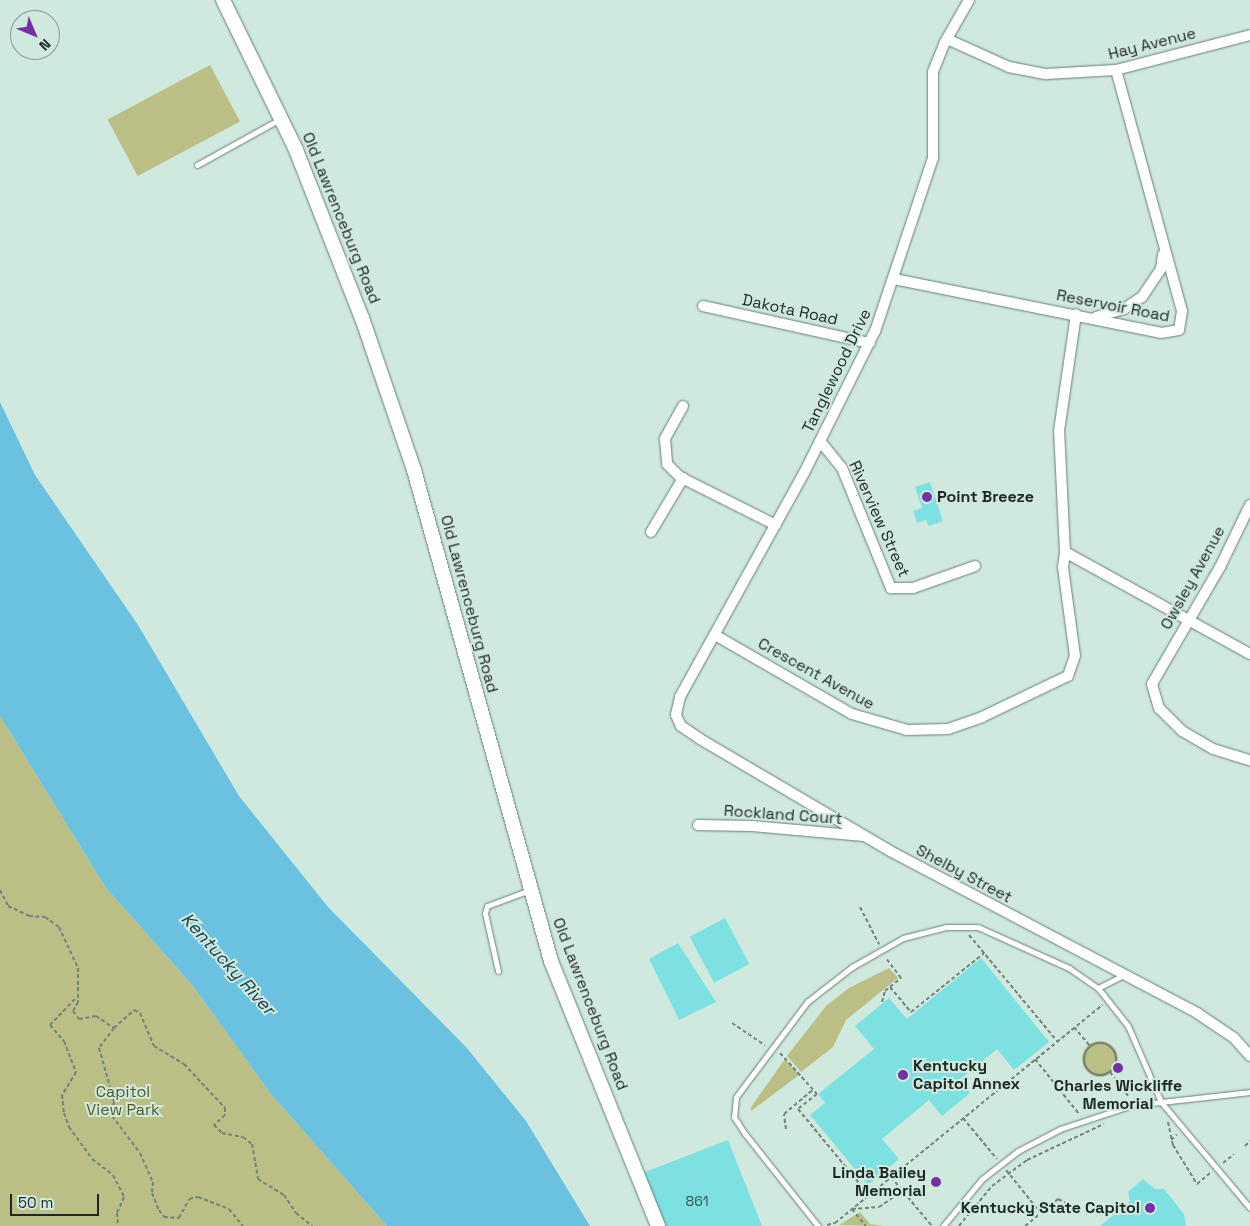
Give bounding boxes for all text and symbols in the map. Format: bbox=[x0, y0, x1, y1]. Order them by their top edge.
north arrow bbox=[10, 10, 60, 60]
street label: Hay Avenue bbox=[1106, 24, 1198, 64]
text: N bbox=[35, 35, 55, 55]
street label: Old Lawrenceburg Road bbox=[298, 129, 384, 307]
street label: Reservoir Road bbox=[1055, 286, 1171, 326]
street label: Dakota Road bbox=[740, 290, 840, 330]
street label: Tanglewood Drive bbox=[799, 306, 875, 436]
street label: Riverview Street bbox=[845, 458, 913, 580]
place label: Point Breeze bbox=[937, 487, 1034, 507]
marker: Point Breeze bbox=[921, 491, 933, 503]
street label: Old Lawrenceburg Road bbox=[436, 513, 502, 695]
street label: Owsley Avenue bbox=[1157, 523, 1229, 633]
street label: Crescent Avenue bbox=[754, 634, 878, 714]
street label: Rockland Court bbox=[723, 801, 843, 829]
street label: Shelby Street bbox=[913, 841, 1015, 907]
water label: Kentucky River bbox=[176, 908, 280, 1020]
street label: Old Lawrenceburg Road bbox=[548, 915, 632, 1093]
place label: Kentucky Capitol Annex bbox=[913, 1056, 1020, 1094]
marker: Charles Wickliffe Memorial bbox=[1112, 1062, 1124, 1074]
marker: Kentucky Capitol Annex bbox=[897, 1069, 909, 1081]
place label: Charles Wickliffe Memorial bbox=[1054, 1076, 1182, 1114]
park label: Capitol View Park bbox=[86, 1082, 160, 1120]
place label: Linda Bailey Memorial bbox=[832, 1163, 926, 1201]
marker: Linda Bailey Memorial bbox=[930, 1176, 942, 1188]
scale bar bbox=[12, 1184, 101, 1216]
text: 50 m bbox=[18, 1193, 53, 1212]
house number: 861 bbox=[685, 1193, 709, 1209]
place label: Kentucky State Capitol bbox=[961, 1198, 1140, 1218]
marker: Kentucky State Capitol bbox=[1144, 1202, 1156, 1214]

